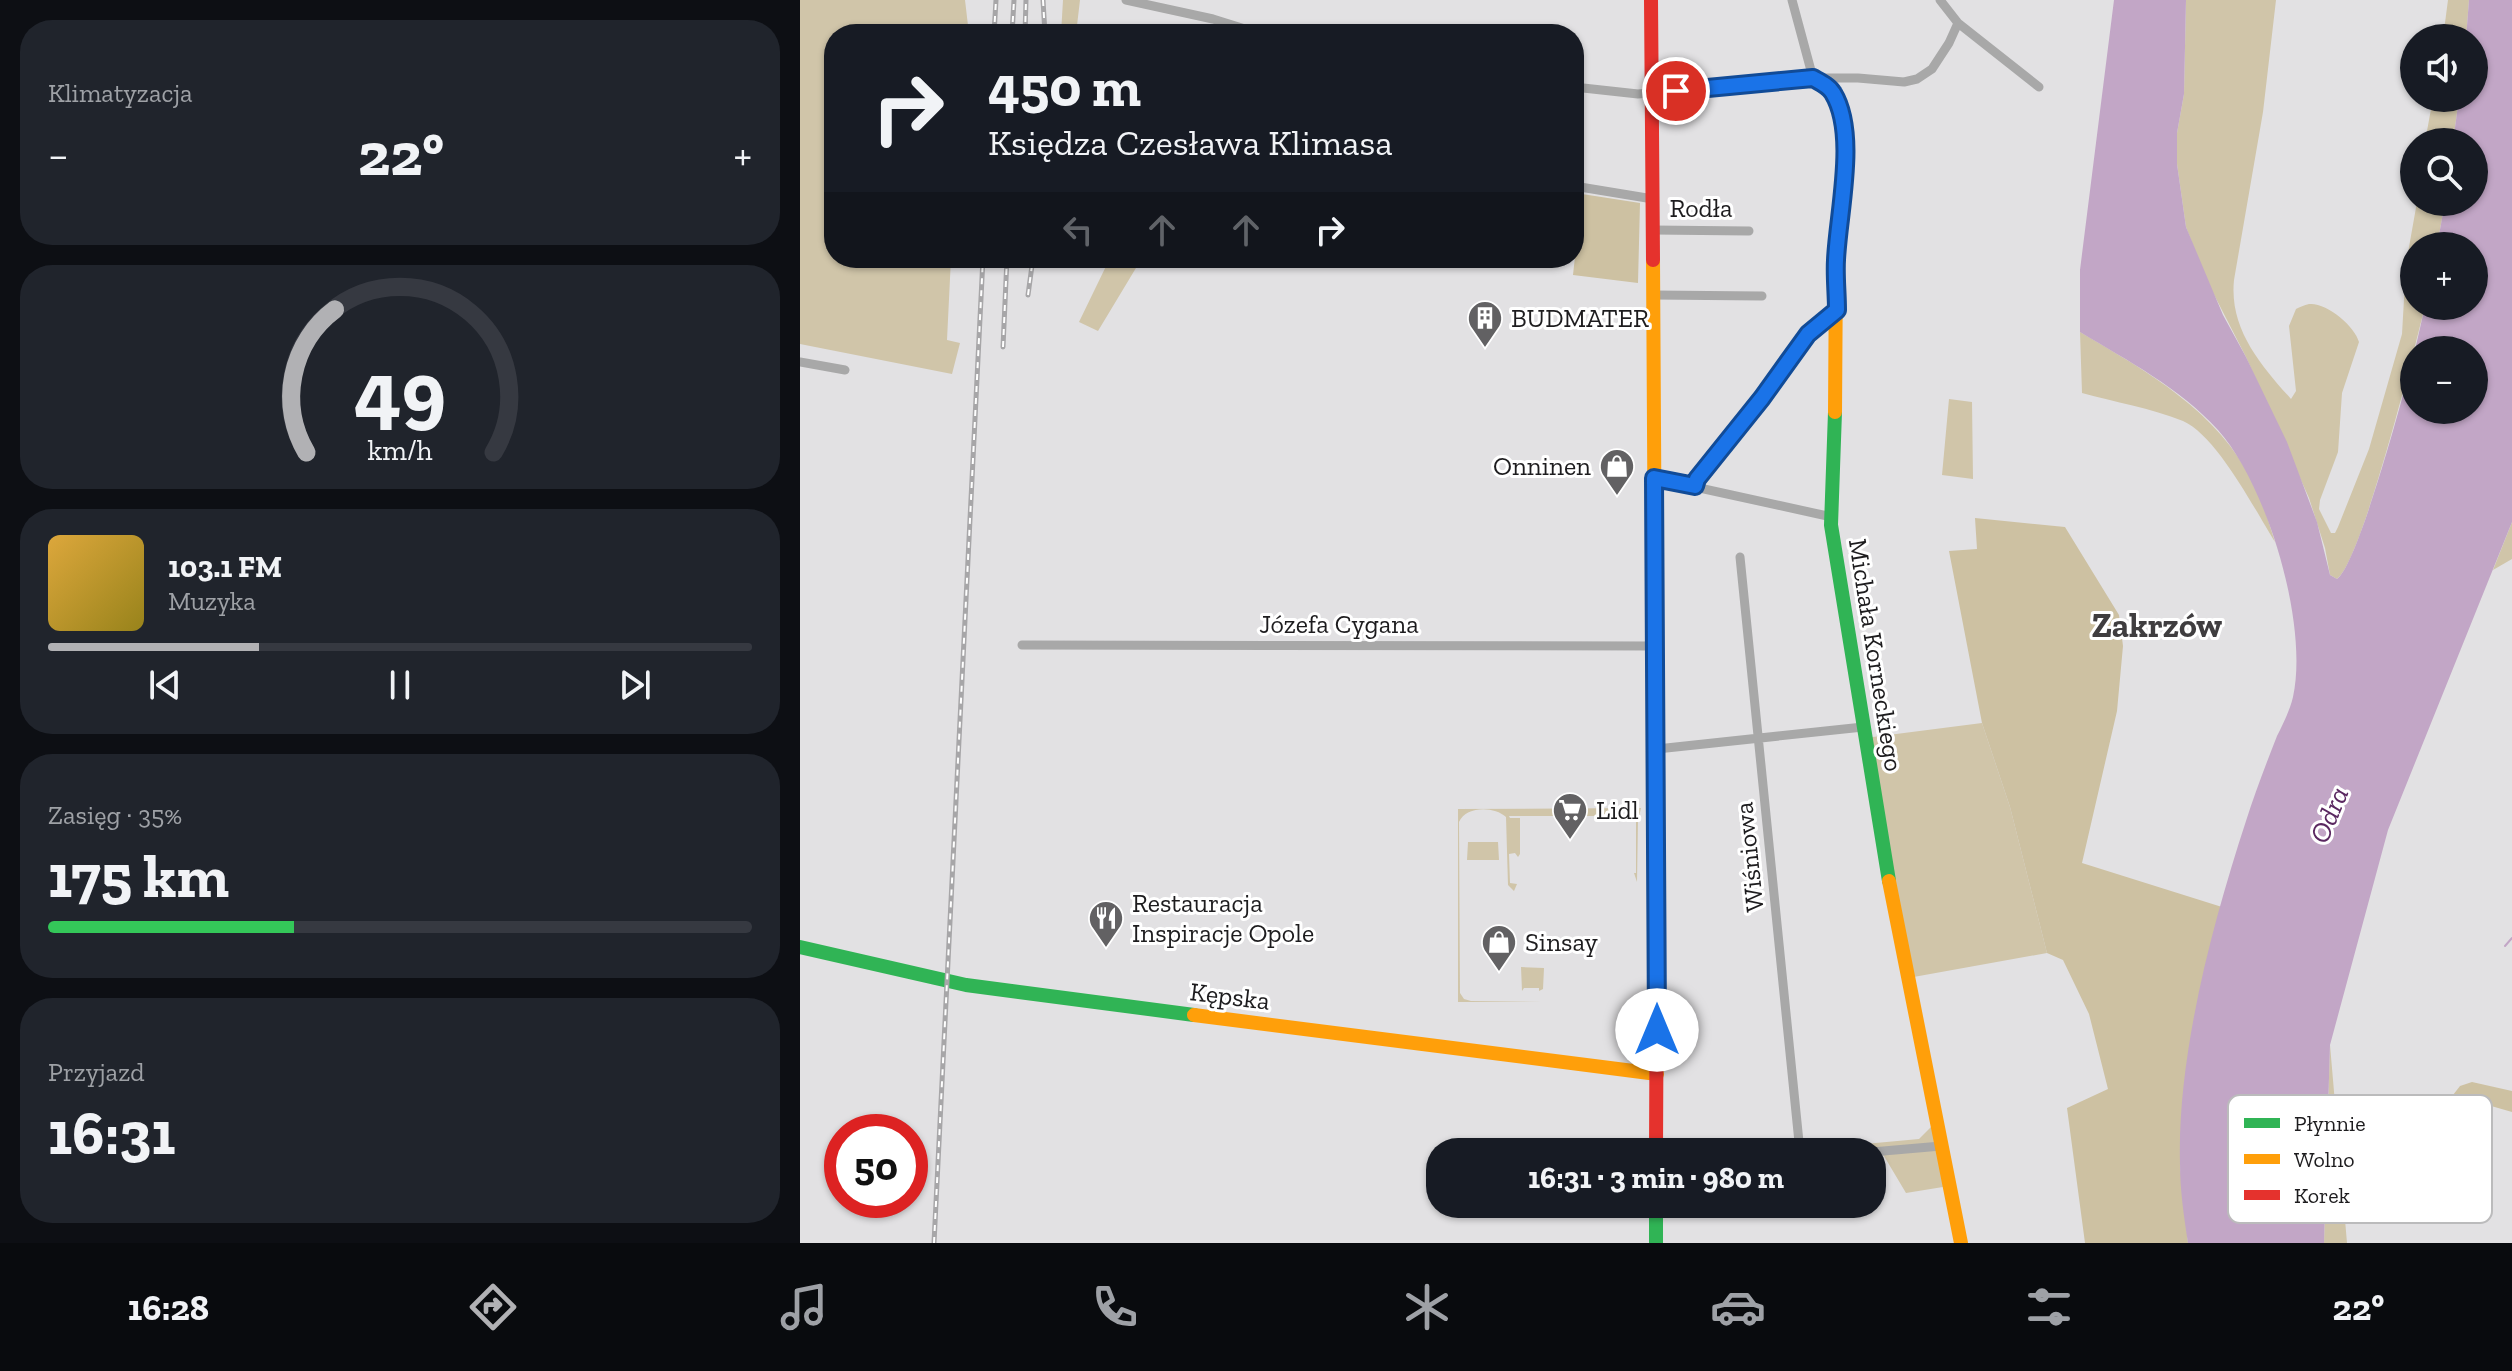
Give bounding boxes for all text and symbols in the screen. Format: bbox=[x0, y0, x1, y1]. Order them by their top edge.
map controls bbox=[2400, 24, 2488, 424]
button: sound bbox=[2400, 24, 2488, 112]
text: 450 m bbox=[988, 53, 1141, 120]
icon: right bbox=[856, 56, 960, 160]
pin bbox=[1642, 57, 1710, 125]
icon: arrive bbox=[1654, 69, 1698, 113]
text: Klimatyzacja bbox=[48, 77, 193, 109]
text: 22° bbox=[358, 118, 444, 190]
text: Księdza Czesława Klimasa bbox=[988, 121, 1393, 164]
text: − bbox=[48, 128, 69, 181]
text: + bbox=[733, 128, 752, 181]
button: search bbox=[2400, 128, 2488, 216]
street label: Rodła bbox=[1670, 192, 1733, 224]
icon: left bbox=[1056, 208, 1100, 252]
icon: ahead bbox=[1140, 208, 1184, 252]
icon: ahead bbox=[1224, 208, 1268, 252]
icon: right bbox=[1308, 208, 1352, 252]
button: + bbox=[2400, 232, 2488, 320]
building icon: BUDMATER bbox=[1466, 299, 1504, 349]
place label: BUDMATER bbox=[1511, 302, 1649, 334]
button: − bbox=[2400, 336, 2488, 424]
text: 49 bbox=[354, 339, 446, 439]
text: km/h bbox=[367, 433, 433, 467]
shop icon: Onninen bbox=[1598, 447, 1636, 497]
place label: Onninen bbox=[1493, 450, 1591, 482]
street label: Michała Korneckiego bbox=[1842, 536, 1910, 774]
text: 103.1 FM bbox=[168, 549, 282, 585]
text: Muzyka bbox=[168, 585, 256, 617]
district label: Zakrzów bbox=[2092, 605, 2222, 646]
street label: Józefa Cygana bbox=[1259, 608, 1419, 640]
icon: previous bbox=[143, 663, 187, 707]
icon: pause bbox=[378, 663, 422, 707]
icon: next bbox=[613, 663, 657, 707]
water label: Odra bbox=[2303, 782, 2355, 848]
supermarket icon: Lidl bbox=[1551, 791, 1589, 841]
place label: Lidl bbox=[1596, 794, 1639, 826]
text: Zasięg · 35% bbox=[48, 799, 182, 831]
street label: Wiśniowa bbox=[1727, 800, 1771, 913]
text: 175 km bbox=[48, 840, 229, 912]
place label: Restauracja Inspiracje Opole bbox=[1132, 887, 1314, 949]
restaurant icon: Restauracja Inspiracje Opole bbox=[1087, 899, 1125, 949]
shop icon: Sinsay bbox=[1480, 923, 1518, 973]
place label: Sinsay bbox=[1525, 926, 1598, 958]
street label: Kępska bbox=[1188, 975, 1272, 1017]
position arrow bbox=[1615, 988, 1699, 1072]
text: Przyjazd bbox=[48, 1056, 145, 1088]
legend bbox=[2228, 1095, 2492, 1223]
text: 16:31 bbox=[48, 1097, 176, 1169]
text: Płynnie bbox=[2294, 1110, 2365, 1137]
speed limit sign: 50 bbox=[824, 1114, 928, 1218]
text: Wolno bbox=[2294, 1146, 2355, 1173]
text: 16:31 · 3 min · 980 m bbox=[1528, 1160, 1784, 1196]
text: Korek bbox=[2294, 1182, 2351, 1209]
icon: directions bbox=[465, 1279, 521, 1335]
icon: music bbox=[776, 1279, 832, 1335]
icon: phone bbox=[1087, 1279, 1143, 1335]
icon: climate bbox=[1399, 1279, 1455, 1335]
icon: car bbox=[1710, 1279, 1766, 1335]
icon: filters bbox=[2021, 1279, 2077, 1335]
text: 16:28 bbox=[128, 1286, 209, 1329]
text: 22° bbox=[2333, 1286, 2384, 1329]

